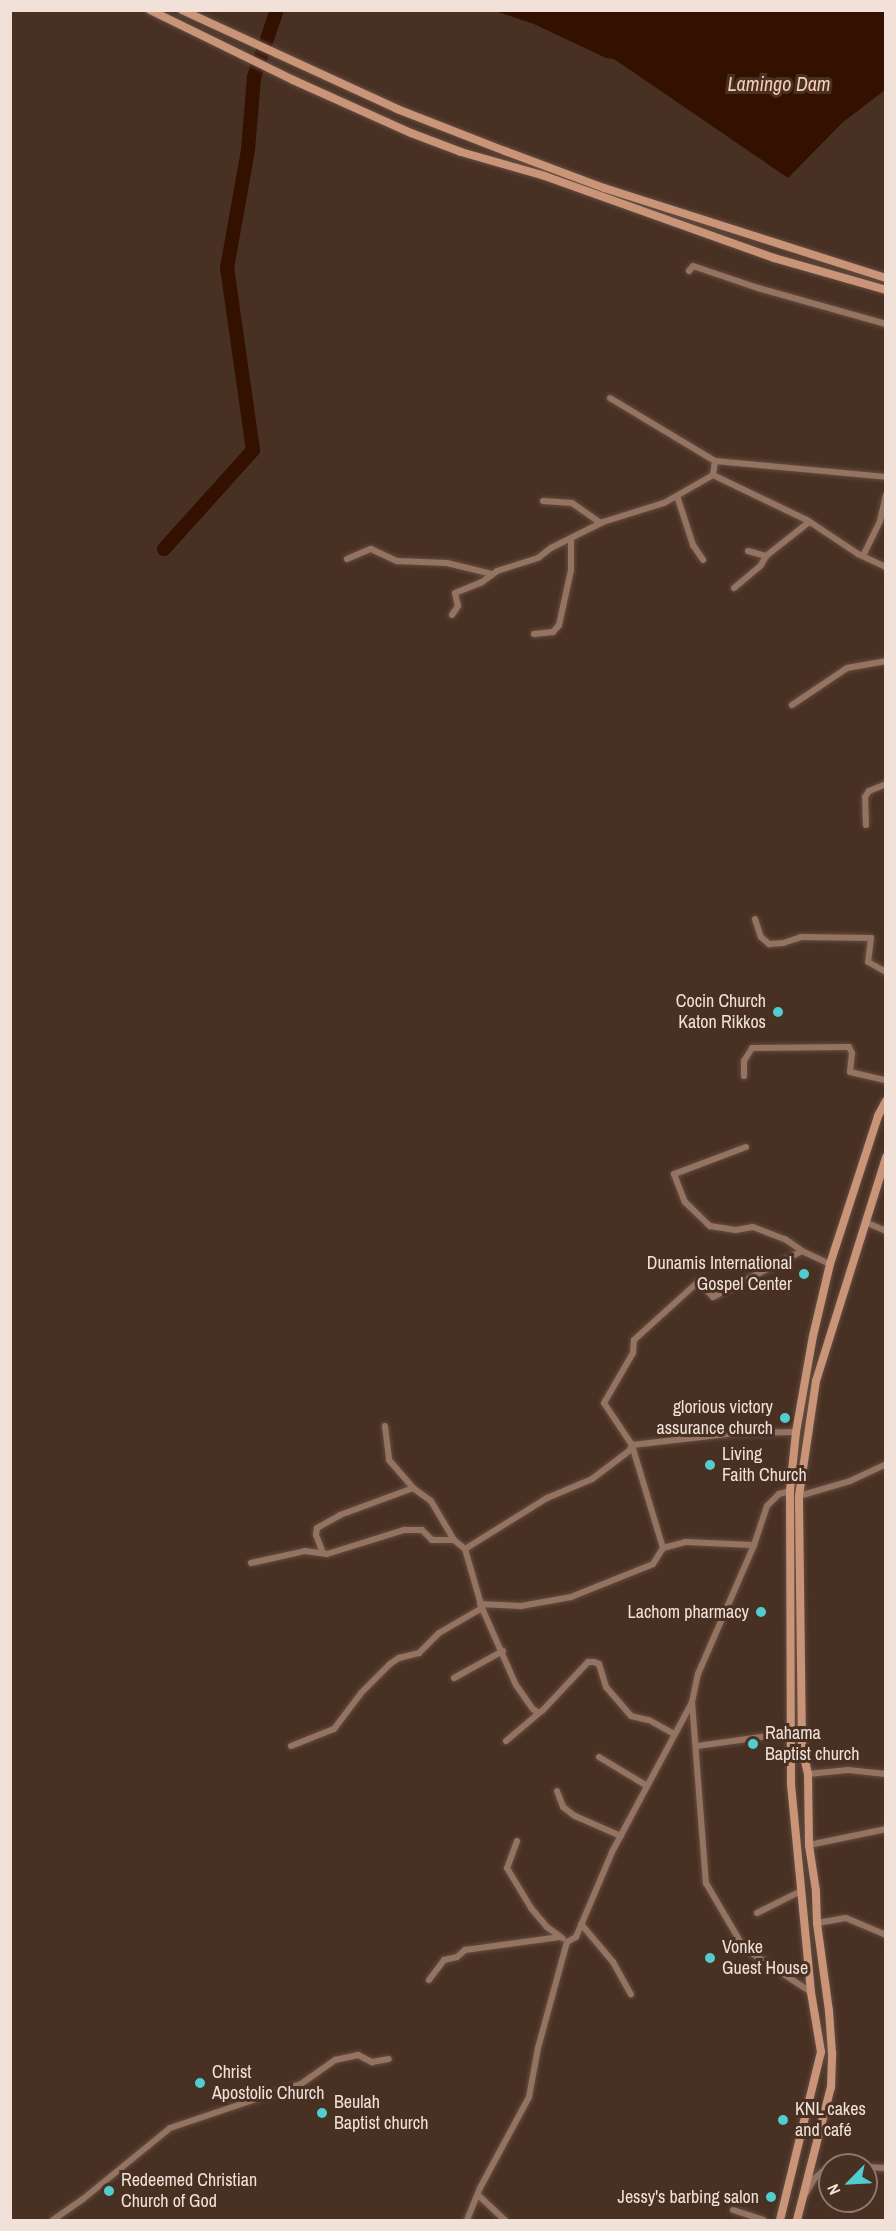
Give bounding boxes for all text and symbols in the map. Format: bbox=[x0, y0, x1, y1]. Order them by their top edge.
water label: Lamingo Dam bbox=[728, 71, 830, 95]
place label: Cocin Church Katon Rikkos bbox=[676, 991, 766, 1034]
marker: Cocin Church Katon Rikkos bbox=[771, 1005, 785, 1019]
place label: Dunamis International Gospel Center bbox=[647, 1253, 792, 1296]
marker: Dunamis International Gospel Center bbox=[797, 1267, 811, 1281]
place label: glorious victory assurance church bbox=[657, 1397, 773, 1440]
marker: glorious victory assurance church bbox=[778, 1411, 792, 1425]
place label: Living Faith Church bbox=[722, 1444, 807, 1486]
marker: Living Faith Church bbox=[703, 1458, 717, 1472]
place label: Lachom pharmacy bbox=[628, 1601, 749, 1623]
marker: Lachom pharmacy bbox=[754, 1605, 768, 1619]
place label: Rahama Baptist church bbox=[765, 1723, 859, 1766]
marker: Rahama Baptist church bbox=[746, 1737, 760, 1751]
place label: Vonke Guest House bbox=[722, 1937, 808, 1980]
marker: Vonke Guest House bbox=[703, 1951, 717, 1965]
place label: Christ Apostolic Church bbox=[212, 2062, 324, 2104]
marker: Christ Apostolic Church bbox=[193, 2076, 207, 2090]
place label: Beulah Baptist church bbox=[334, 2092, 428, 2134]
place label: KNL cakes and café bbox=[795, 2099, 866, 2142]
marker: Beulah Baptist church bbox=[315, 2106, 329, 2120]
marker: KNL cakes and café bbox=[776, 2113, 790, 2127]
north arrow bbox=[818, 2153, 878, 2213]
place label: Redeemed Christian Church of God bbox=[121, 2170, 257, 2212]
text: N bbox=[821, 2181, 845, 2198]
marker: Redeemed Christian Church of God bbox=[102, 2184, 116, 2198]
place label: Jessy's barbing salon bbox=[618, 2186, 759, 2208]
marker: Jessy's barbing salon bbox=[764, 2190, 778, 2204]

